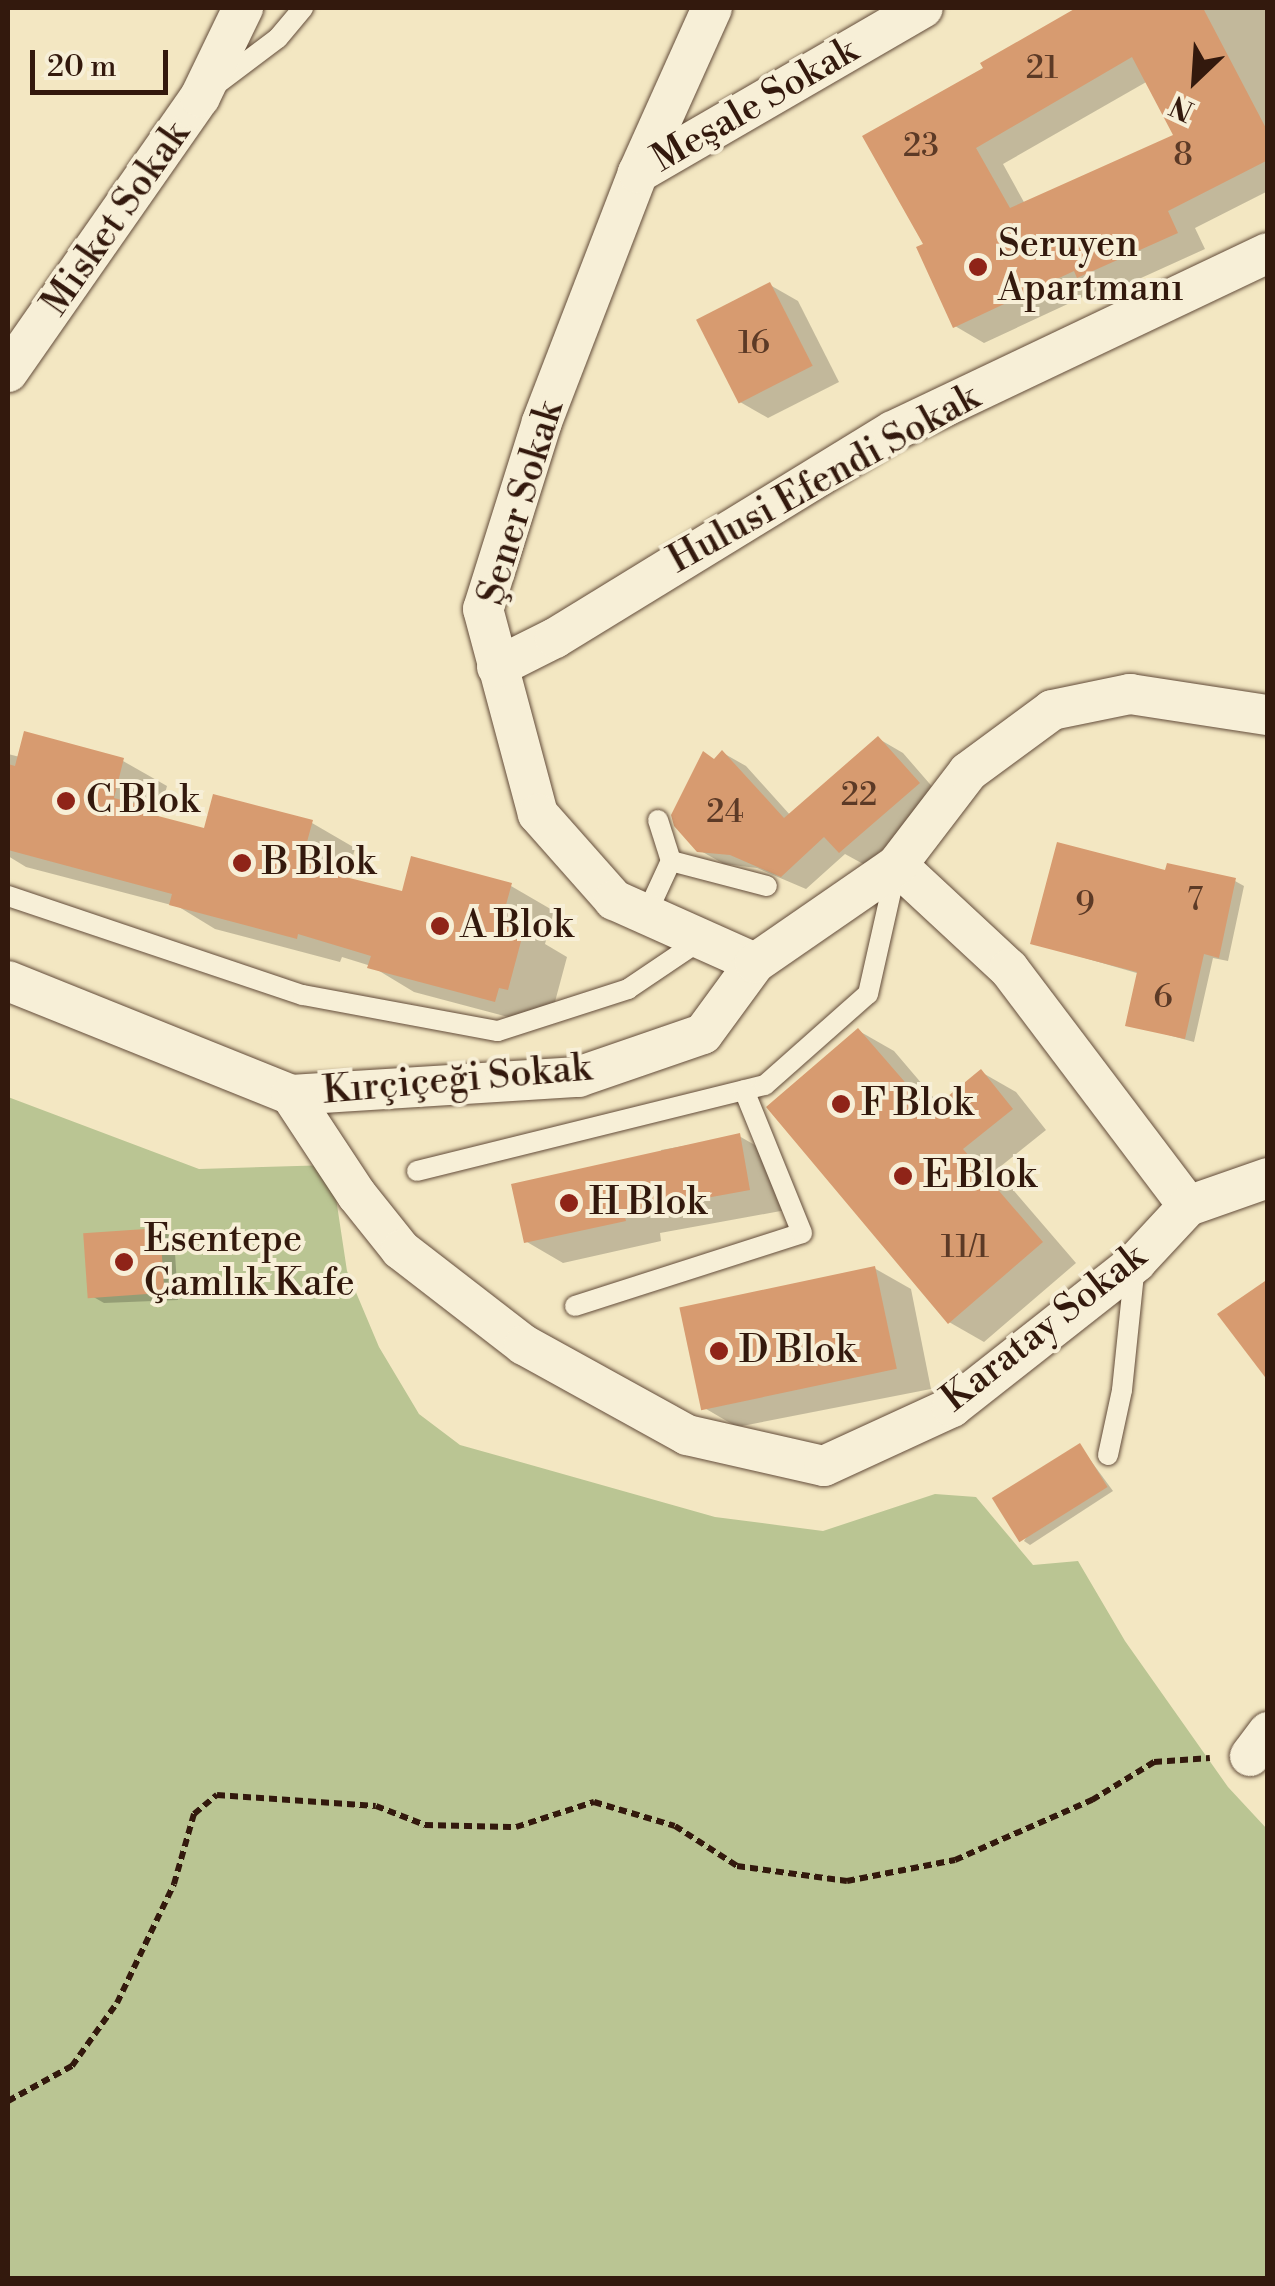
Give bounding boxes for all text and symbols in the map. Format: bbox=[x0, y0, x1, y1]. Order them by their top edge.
street label: Meşale Sokak bbox=[644, 28, 866, 182]
scale bar bbox=[35, 30, 172, 92]
north arrow bbox=[1145, 30, 1245, 130]
text: 20 m bbox=[47, 48, 116, 86]
house number: 21 bbox=[1026, 49, 1058, 87]
text: N bbox=[1165, 87, 1200, 128]
street label: Misket Sokak bbox=[32, 113, 200, 325]
house number: 23 bbox=[903, 127, 939, 165]
house number: 8 bbox=[1173, 136, 1193, 174]
place label: Seruyen Apartmanı bbox=[998, 222, 1184, 312]
marker: Seruyen Apartmanı bbox=[967, 256, 989, 278]
house number: 16 bbox=[738, 324, 770, 362]
street label: Hulusi Efendi Sokak bbox=[661, 375, 987, 583]
street label: Şener Sokak bbox=[468, 396, 574, 610]
house number: 22 bbox=[841, 776, 877, 814]
place label: C Blok bbox=[86, 778, 199, 824]
marker: C Blok bbox=[55, 790, 77, 812]
house number: 24 bbox=[706, 793, 744, 831]
place label: B Blok bbox=[262, 840, 376, 886]
marker: B Blok bbox=[231, 852, 253, 874]
house number: 7 bbox=[1187, 881, 1203, 919]
house number: 9 bbox=[1075, 885, 1095, 923]
place label: A Blok bbox=[460, 903, 573, 949]
marker: A Blok bbox=[429, 915, 451, 937]
house number: 6 bbox=[1153, 978, 1173, 1016]
street label: Kırçiçeği Sokak bbox=[321, 1046, 593, 1114]
place label: F Blok bbox=[861, 1081, 973, 1127]
marker: F Blok bbox=[830, 1093, 852, 1115]
place label: E Blok bbox=[923, 1153, 1036, 1199]
marker: E Blok bbox=[892, 1165, 914, 1187]
place label: H Blok bbox=[589, 1180, 706, 1226]
marker: H Blok bbox=[558, 1192, 580, 1214]
place label: Esentepe Çamlık Kafe bbox=[144, 1217, 355, 1306]
house number: 11/1 bbox=[941, 1228, 989, 1266]
street label: Karatay Sokak bbox=[933, 1234, 1155, 1422]
marker: Esentepe Çamlık Kafe bbox=[113, 1251, 135, 1273]
place label: D Blok bbox=[739, 1328, 856, 1374]
marker: D Blok bbox=[708, 1340, 730, 1362]

